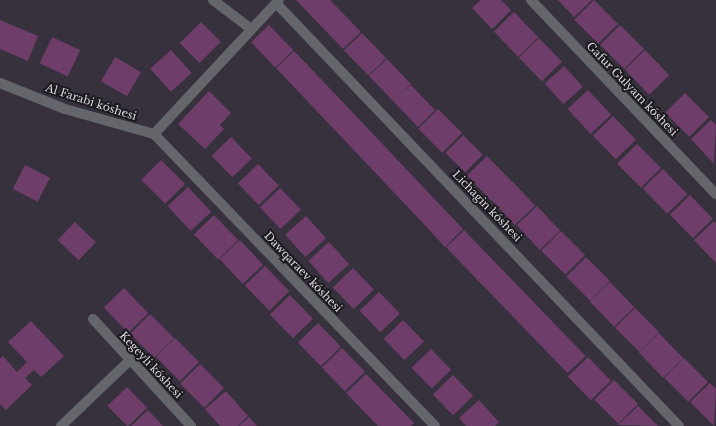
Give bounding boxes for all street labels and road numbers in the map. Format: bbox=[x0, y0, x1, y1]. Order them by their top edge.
street label: Gafur Gulyam kóshesi bbox=[584, 39, 680, 139]
street label: Al Farabi kóshesi bbox=[44, 81, 138, 123]
street label: Lichagin kóshesi bbox=[450, 168, 524, 244]
street label: Dawqaraev kóshesi bbox=[261, 229, 345, 315]
street label: Kegeyli kóshesi bbox=[117, 329, 185, 401]

